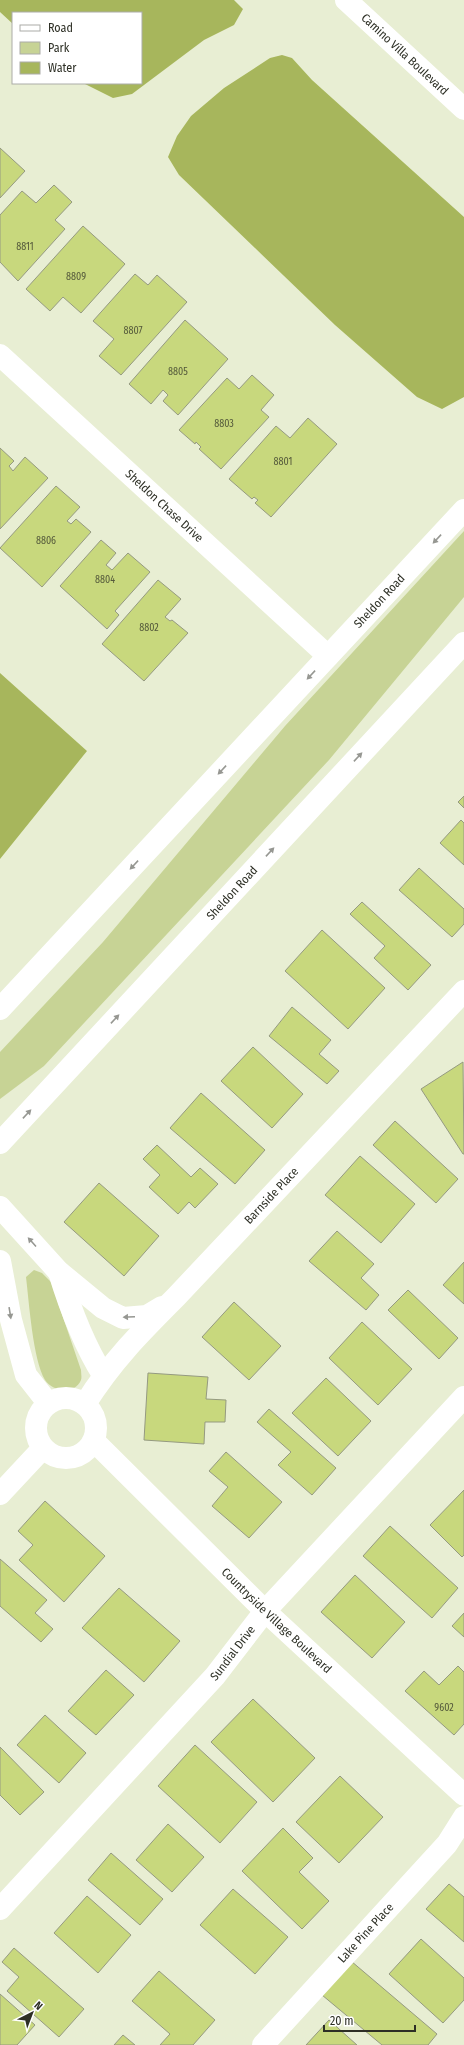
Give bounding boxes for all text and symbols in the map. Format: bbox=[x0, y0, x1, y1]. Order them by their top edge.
street label: Camino Villa Boulevard bbox=[358, 11, 451, 98]
legend bbox=[12, 12, 142, 84]
text: Road bbox=[48, 21, 73, 35]
text: Park bbox=[48, 41, 70, 55]
text: Water bbox=[48, 61, 77, 75]
house number: 8811 bbox=[16, 241, 34, 253]
house number: 8809 bbox=[66, 271, 86, 283]
house number: 8807 bbox=[123, 325, 143, 337]
house number: 8805 bbox=[168, 366, 188, 378]
house number: 8803 bbox=[214, 418, 234, 430]
house number: 8801 bbox=[274, 456, 292, 468]
street label: Sheldon Chase Drive bbox=[122, 467, 206, 545]
one-way arrow bbox=[433, 534, 442, 544]
house number: 8806 bbox=[36, 535, 56, 547]
street label: Sheldon Road bbox=[351, 571, 408, 631]
house number: 8804 bbox=[95, 574, 115, 586]
house number: 8802 bbox=[139, 622, 159, 634]
one-way arrow bbox=[306, 670, 315, 680]
one-way arrow bbox=[354, 752, 363, 762]
one-way arrow bbox=[217, 765, 227, 775]
one-way arrow bbox=[265, 847, 275, 857]
one-way arrow bbox=[129, 860, 138, 870]
street label: Sheldon Road bbox=[204, 863, 260, 923]
one-way arrow bbox=[110, 1014, 120, 1024]
one-way arrow bbox=[22, 1109, 31, 1120]
street label: Barnside Place bbox=[242, 1164, 301, 1227]
one-way arrow bbox=[27, 1237, 37, 1247]
one-way arrow bbox=[7, 1307, 13, 1319]
one-way arrow bbox=[122, 1314, 135, 1320]
street label: Countryside Village Boulevard bbox=[219, 1565, 334, 1676]
street label: Sundial Drive bbox=[207, 1623, 258, 1683]
house number: 9602 bbox=[434, 1702, 454, 1714]
street label: Lake Pine Place bbox=[335, 1900, 396, 1966]
north arrow bbox=[12, 1993, 52, 2033]
text: N bbox=[32, 1999, 45, 2013]
scale bar bbox=[324, 2007, 415, 2033]
text: 20 m bbox=[330, 2014, 354, 2028]

